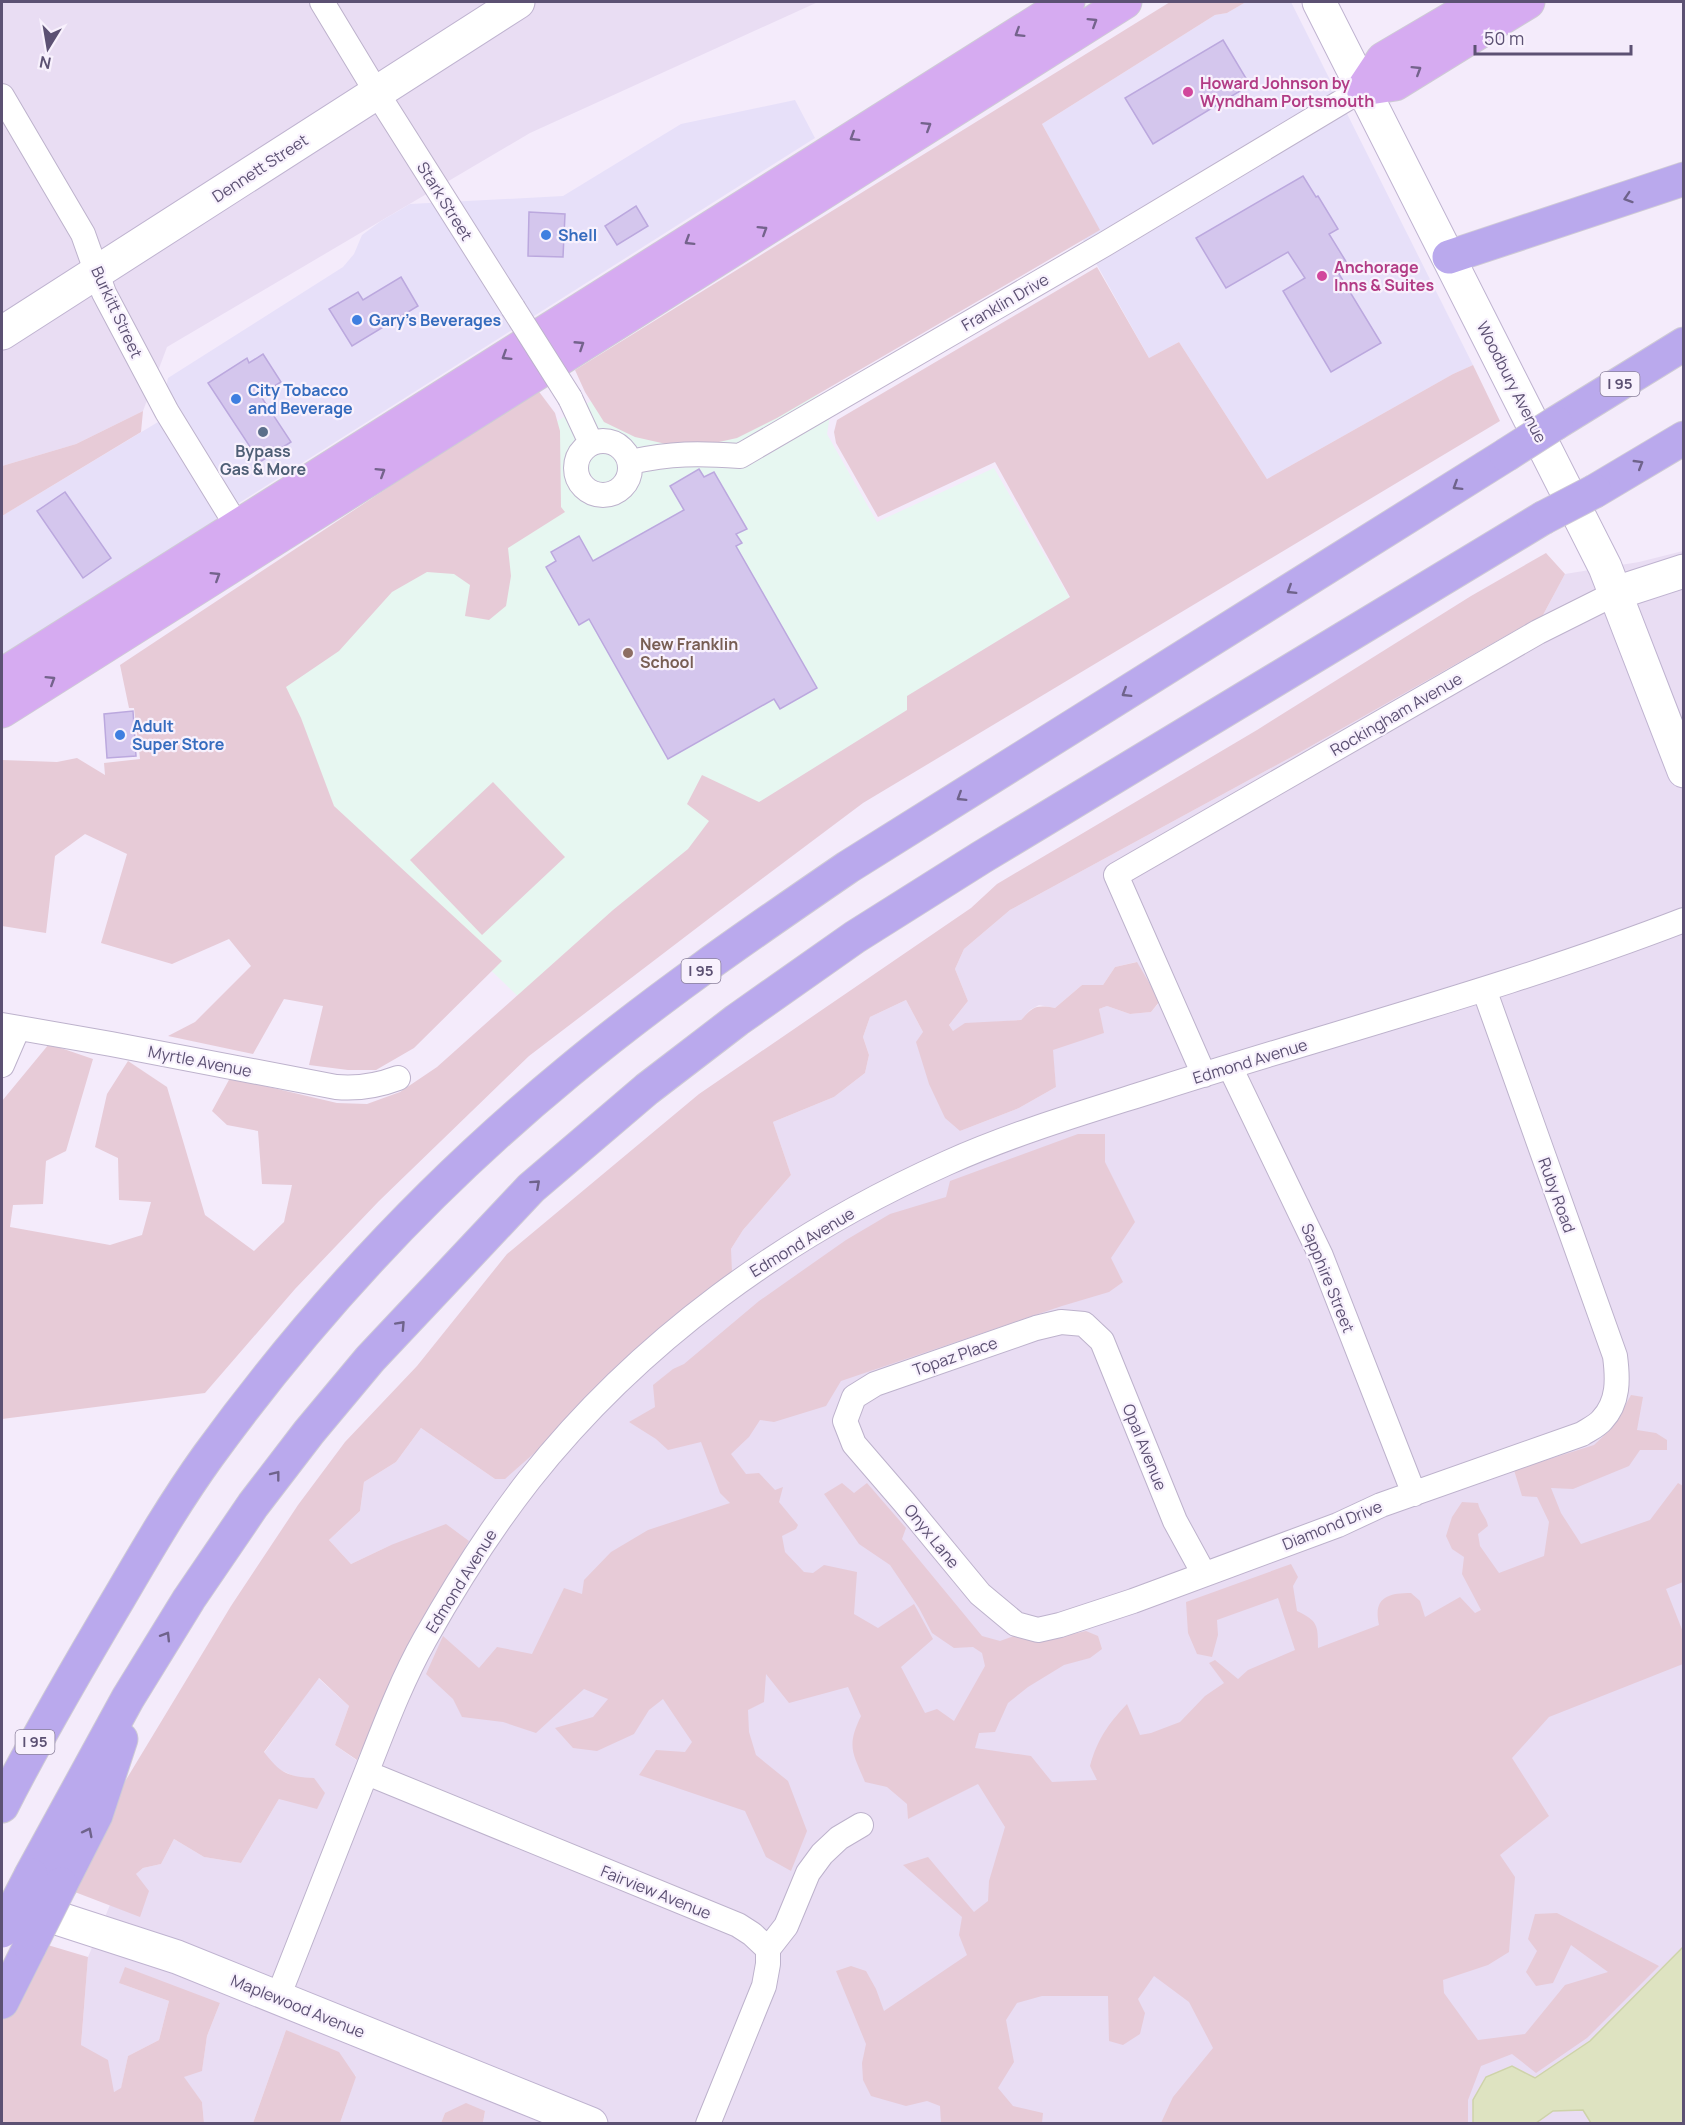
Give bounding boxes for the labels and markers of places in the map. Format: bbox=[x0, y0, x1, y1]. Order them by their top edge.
place label: Howard Johnson by Wyndham Portsmouth bbox=[1200, 72, 1374, 112]
marker: Howard Johnson by Wyndham Portsmouth bbox=[1181, 85, 1195, 99]
place label: Shell bbox=[558, 224, 597, 246]
marker: Shell bbox=[539, 228, 553, 242]
place label: Anchorage Inns & Suites bbox=[1334, 256, 1434, 296]
marker: Anchorage Inns & Suites bbox=[1315, 269, 1329, 283]
place label: Gary's Beverages bbox=[369, 309, 502, 331]
marker: Gary's Beverages bbox=[350, 313, 364, 327]
place label: City Tobacco and Beverage bbox=[248, 379, 353, 419]
marker: City Tobacco and Beverage bbox=[229, 392, 243, 406]
marker: Bypass Gas & More bbox=[256, 425, 270, 439]
place label: Bypass Gas & More bbox=[220, 440, 306, 480]
place label: New Franklin School bbox=[640, 633, 738, 673]
marker: New Franklin School bbox=[621, 646, 635, 660]
place label: Adult Super Store bbox=[132, 715, 225, 755]
marker: Adult Super Store bbox=[113, 728, 127, 742]

